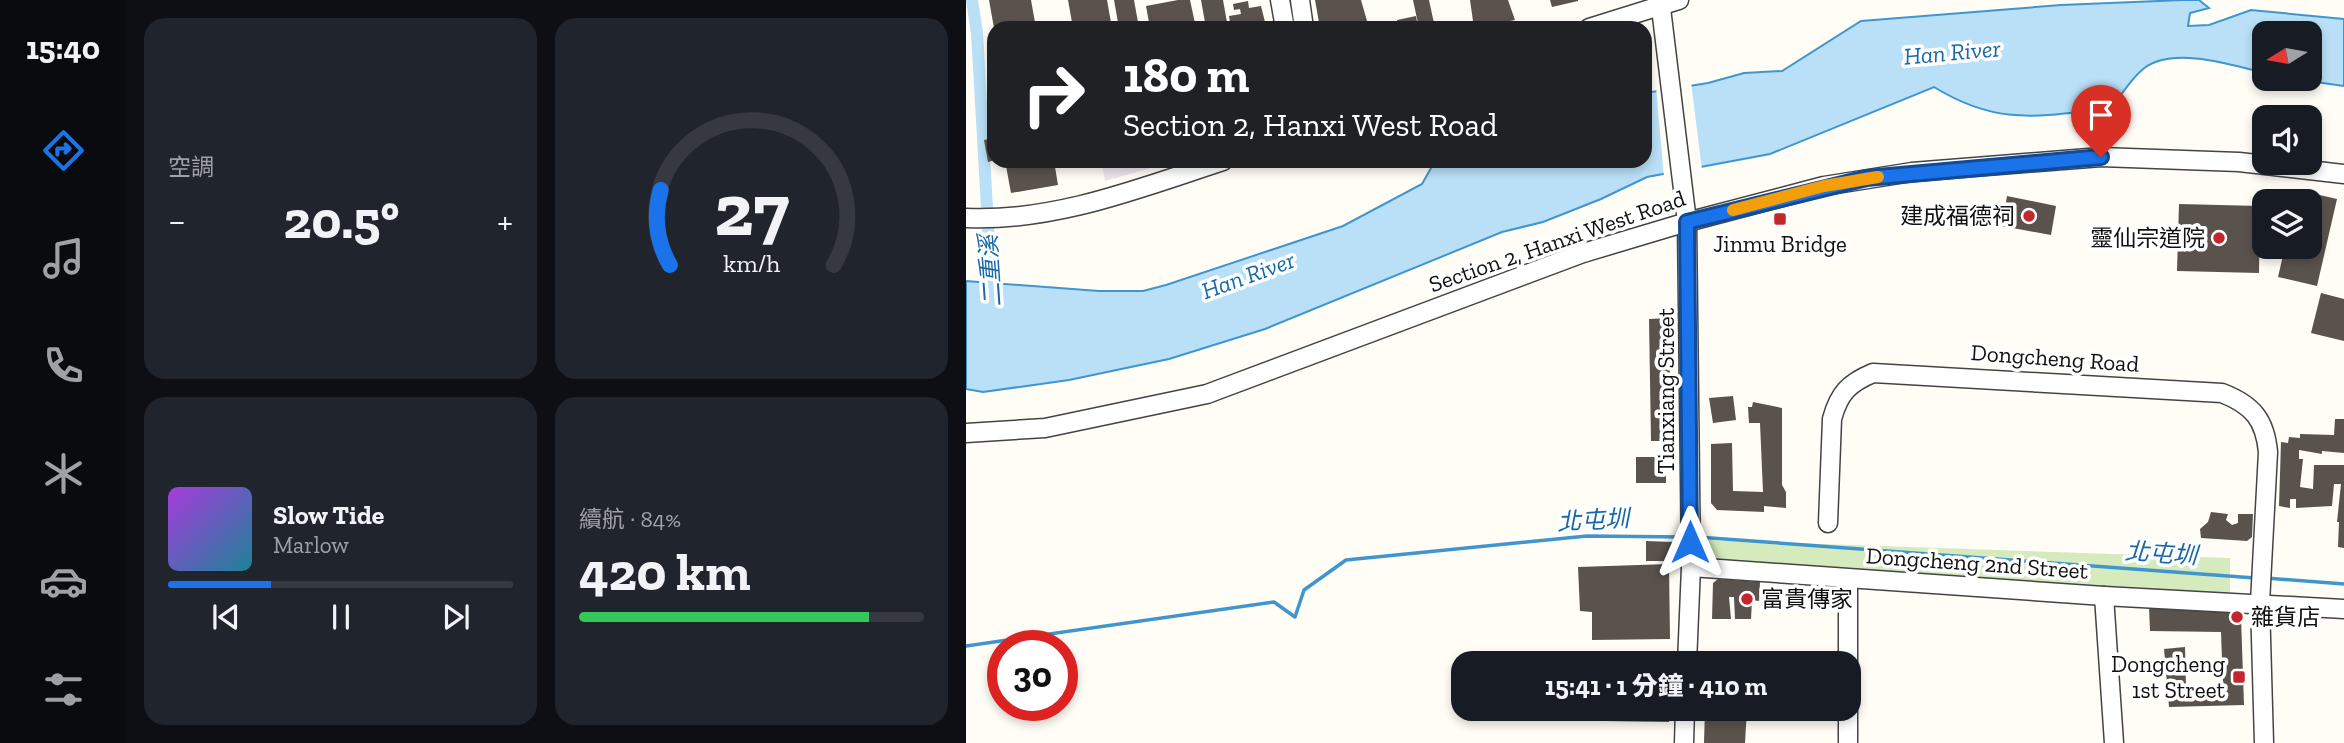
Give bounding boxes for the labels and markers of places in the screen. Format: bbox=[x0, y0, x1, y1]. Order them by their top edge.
pin bbox=[2071, 85, 2131, 157]
place label: 建成福德祠 bbox=[1900, 202, 2015, 230]
marker: 建成福德祠 bbox=[2021, 208, 2037, 224]
marker: Jinmu Bridge bbox=[1772, 211, 1788, 227]
place label: 靈仙宗道院 bbox=[2090, 224, 2205, 252]
place label: Jinmu Bridge bbox=[1713, 230, 1847, 258]
marker: 靈仙宗道院 bbox=[2211, 230, 2227, 246]
place label: 富貴傳家 bbox=[1761, 585, 1853, 613]
marker: 富貴傳家 bbox=[1739, 591, 1755, 607]
place label: 雜貨店 bbox=[2251, 603, 2320, 631]
marker: 雜貨店 bbox=[2229, 609, 2245, 625]
place label: Dongcheng 1st Street bbox=[2111, 650, 2225, 704]
marker: Dongcheng 1st Street bbox=[2231, 669, 2247, 685]

